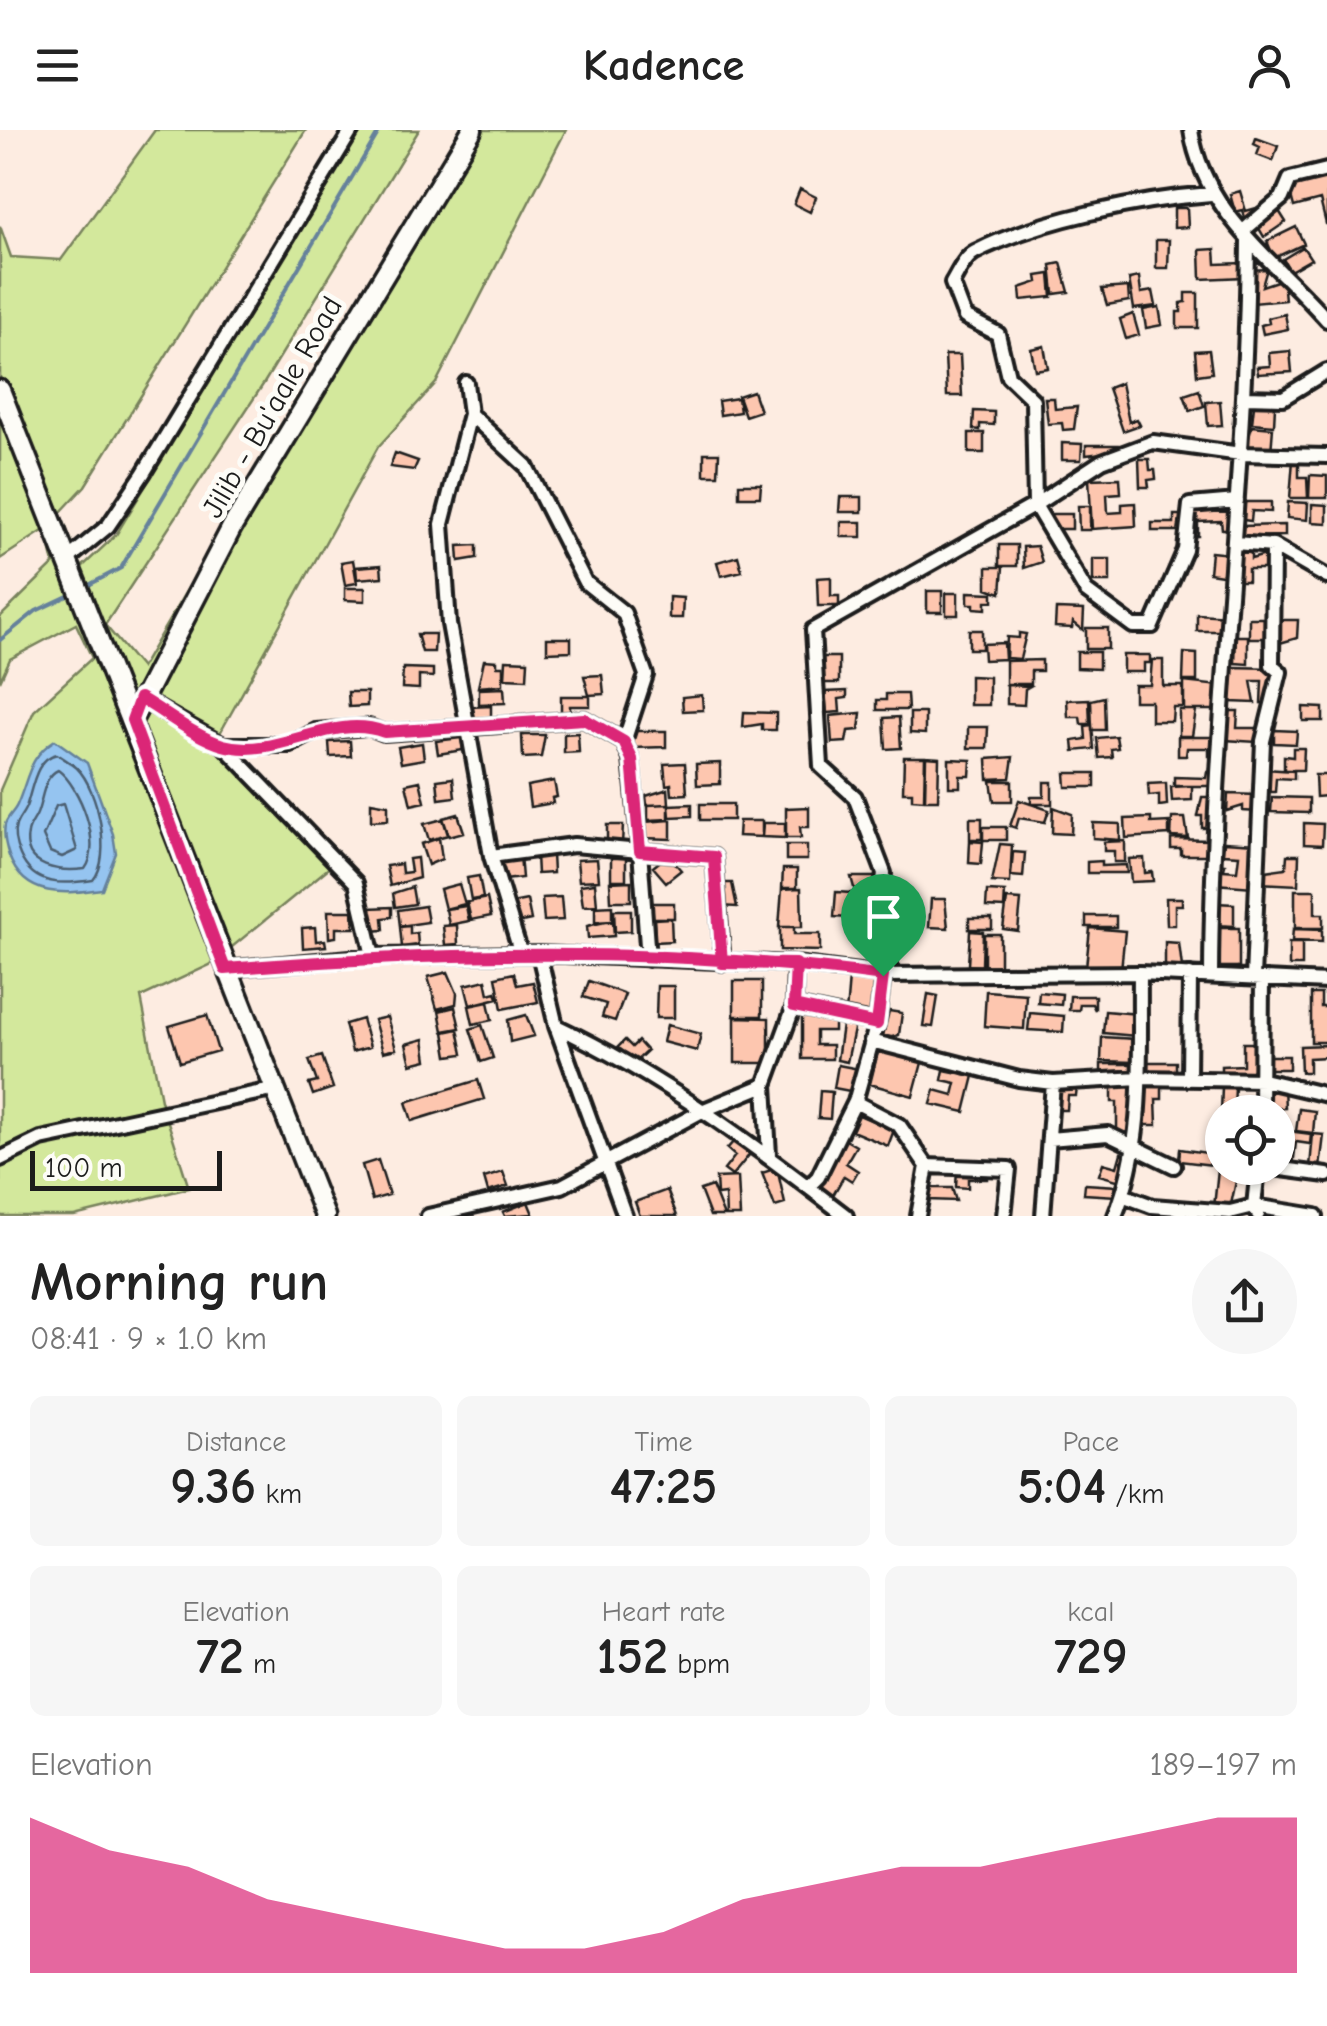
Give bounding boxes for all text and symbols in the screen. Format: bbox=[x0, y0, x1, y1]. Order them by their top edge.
icon: menu bbox=[30, 38, 85, 93]
icon: person bbox=[1242, 38, 1297, 93]
text: Kadence bbox=[583, 39, 744, 91]
street label: Jilib - Bu'aale Road bbox=[195, 291, 350, 524]
pin bbox=[841, 874, 926, 977]
icon: arrive bbox=[856, 889, 911, 944]
map controls bbox=[1205, 1095, 1295, 1185]
button: locate bbox=[1205, 1095, 1295, 1185]
scale bar bbox=[30, 1146, 222, 1190]
text: 100 m bbox=[45, 1152, 123, 1184]
button: share bbox=[1192, 1249, 1297, 1354]
text: Morning run bbox=[30, 1250, 328, 1314]
text: 08:41 · 9 × 1.0 km bbox=[30, 1320, 267, 1357]
text: Distance bbox=[186, 1426, 286, 1458]
text: Time bbox=[634, 1426, 693, 1458]
text: Pace bbox=[1063, 1426, 1119, 1458]
text: 9.36 bbox=[170, 1458, 256, 1516]
text: 47:25 bbox=[610, 1458, 717, 1516]
text: 5:04 bbox=[1017, 1458, 1106, 1516]
text: km bbox=[256, 1478, 302, 1510]
text: /km bbox=[1106, 1478, 1164, 1510]
text: Elevation bbox=[183, 1596, 290, 1628]
text: Heart rate bbox=[602, 1596, 725, 1628]
text: kcal bbox=[1067, 1596, 1114, 1628]
text: 72 bbox=[196, 1628, 244, 1686]
text: 152 bbox=[597, 1628, 668, 1686]
text: 729 bbox=[1054, 1628, 1128, 1686]
text: m bbox=[244, 1648, 276, 1680]
text: bpm bbox=[668, 1648, 730, 1680]
text: Elevation bbox=[30, 1746, 153, 1783]
text: 189–197 m bbox=[1150, 1746, 1297, 1783]

